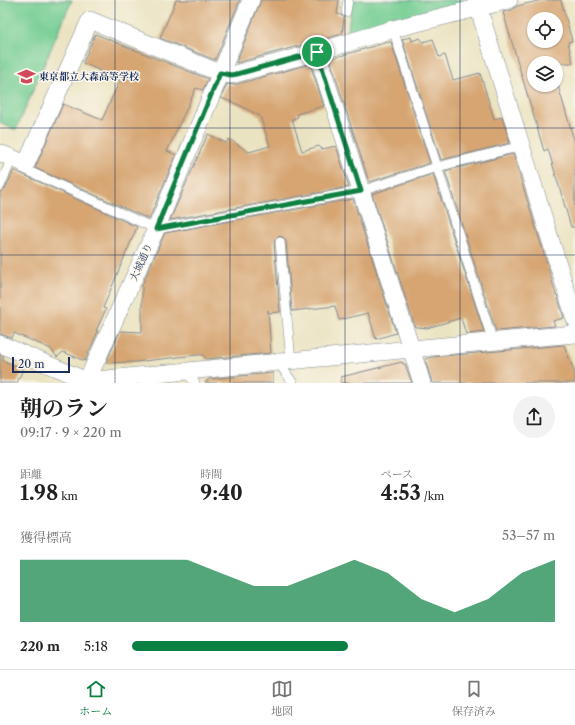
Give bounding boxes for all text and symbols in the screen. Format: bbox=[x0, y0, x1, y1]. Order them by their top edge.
map controls bbox=[527, 12, 563, 92]
button: locate bbox=[527, 12, 563, 48]
pin bbox=[300, 35, 334, 69]
icon: arrive bbox=[306, 41, 328, 63]
button: layers bbox=[527, 56, 563, 92]
school or university icon: 東京都立大森高等学校 bbox=[16, 66, 36, 86]
place label: 東京都立大森高等学校 bbox=[39, 70, 139, 83]
street label: 大城通り bbox=[127, 241, 155, 283]
scale bar bbox=[12, 355, 70, 374]
text: 20 m bbox=[18, 357, 44, 371]
text: 朝のラン bbox=[20, 395, 108, 422]
button: share bbox=[513, 396, 555, 438]
text: 09:17 · 9 × 220 m bbox=[20, 424, 122, 440]
text: 距離 bbox=[20, 467, 42, 481]
text: 時間 bbox=[200, 467, 222, 481]
text: ペース bbox=[381, 467, 413, 481]
text: 1.98 bbox=[20, 481, 58, 505]
text: 9:40 bbox=[200, 481, 243, 505]
text: 4:53 bbox=[381, 481, 421, 505]
text: km bbox=[58, 489, 78, 503]
text: /km bbox=[421, 489, 444, 503]
text: 53–57 m bbox=[502, 527, 555, 543]
text: 獲得標高 bbox=[20, 529, 72, 545]
text: 220 m bbox=[20, 638, 60, 654]
text: 5:18 bbox=[84, 638, 108, 654]
tab: ホーム bbox=[79, 678, 112, 718]
tab: 地図 bbox=[271, 678, 293, 718]
tab: 保存済み bbox=[452, 678, 496, 718]

